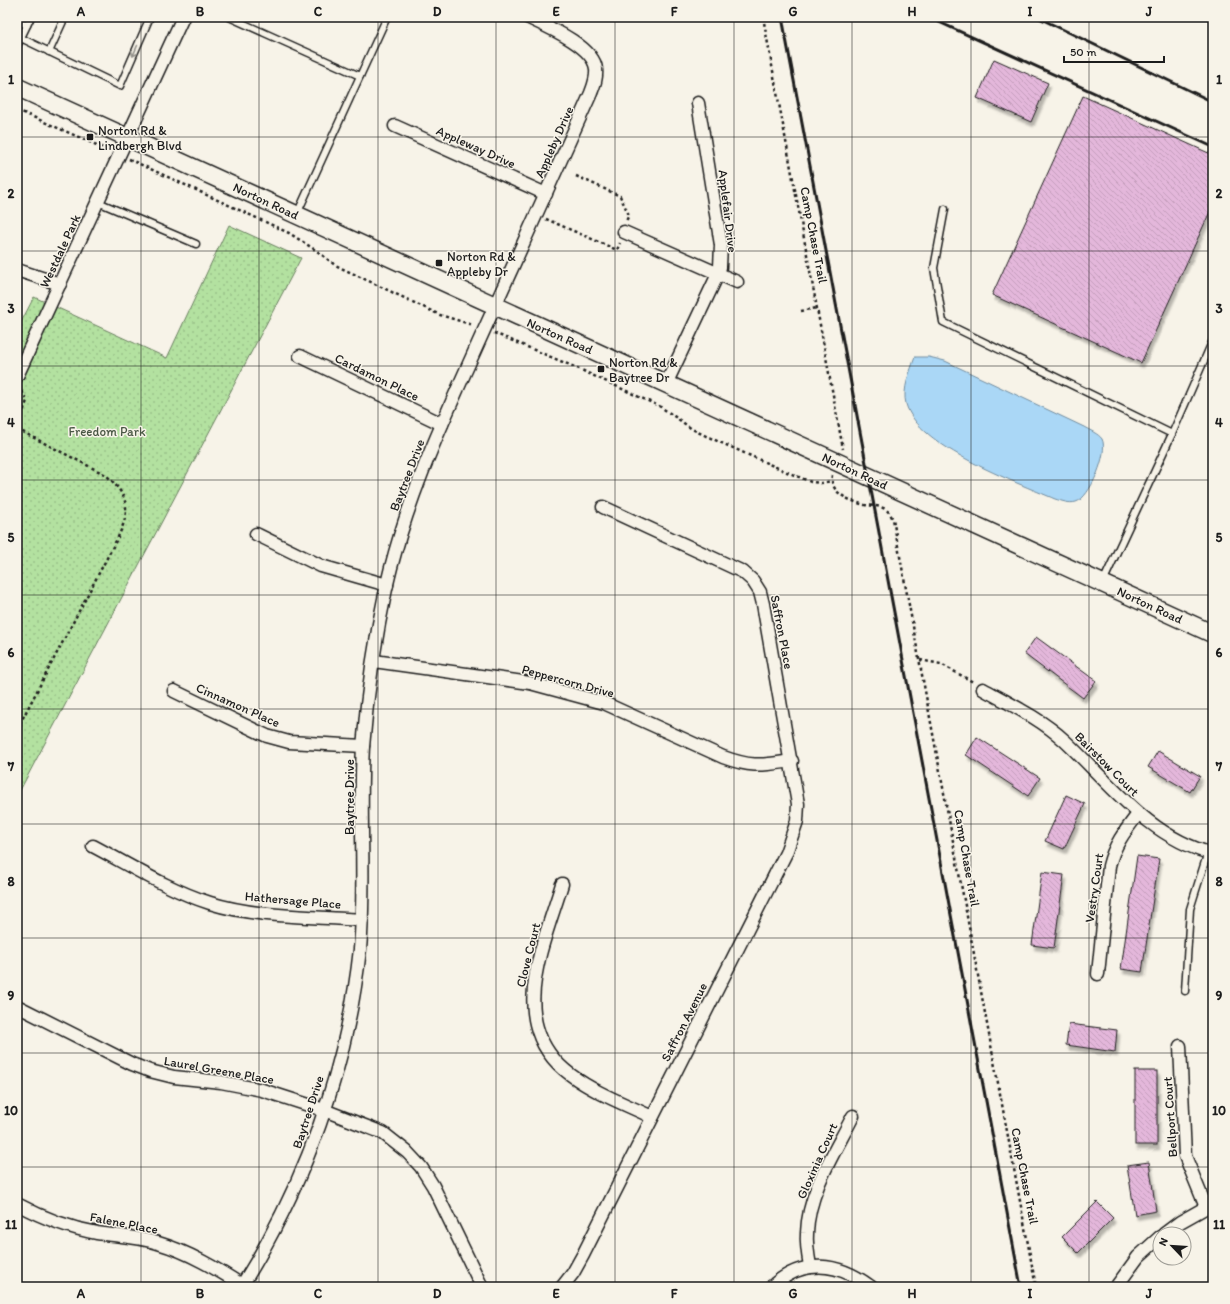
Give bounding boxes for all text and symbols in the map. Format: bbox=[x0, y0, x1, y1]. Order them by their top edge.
text: A bbox=[76, 4, 86, 19]
text: B bbox=[196, 4, 205, 19]
text: C bbox=[314, 4, 323, 19]
text: D bbox=[433, 4, 442, 19]
text: E bbox=[552, 4, 560, 19]
text: F bbox=[671, 4, 678, 19]
text: G bbox=[789, 4, 798, 19]
text: H bbox=[908, 4, 917, 19]
text: I bbox=[1028, 4, 1033, 19]
text: J bbox=[1145, 4, 1153, 19]
scale bar bbox=[1064, 38, 1164, 64]
one-way arrow bbox=[131, 45, 138, 57]
text: 50 m bbox=[1070, 45, 1096, 59]
text: 1 bbox=[8, 72, 14, 87]
text: 1 bbox=[1216, 72, 1222, 87]
street label: Appleby Drive bbox=[532, 104, 576, 180]
place label: Norton Rd & Lindbergh Blvd bbox=[98, 123, 182, 153]
street label: Appleway Drive bbox=[434, 123, 518, 171]
marker: Norton Rd & Lindbergh Blvd bbox=[85, 132, 95, 142]
street label: Applefair Drive bbox=[715, 169, 741, 253]
street label: Norton Road bbox=[231, 179, 301, 223]
street label: Camp Chase Trail bbox=[797, 185, 831, 285]
text: 2 bbox=[8, 186, 15, 201]
text: 2 bbox=[1216, 186, 1223, 201]
street label: Westdale Park bbox=[36, 212, 84, 290]
place label: Norton Rd & Appleby Dr bbox=[447, 249, 516, 279]
marker: Norton Rd & Appleby Dr bbox=[434, 258, 444, 268]
text: 3 bbox=[7, 301, 15, 316]
text: 3 bbox=[1215, 301, 1223, 316]
street label: Norton Road bbox=[525, 315, 595, 357]
street label: Cardamon Place bbox=[333, 350, 421, 404]
place label: Norton Rd & Baytree Dr bbox=[609, 355, 678, 385]
marker: Norton Rd & Baytree Dr bbox=[596, 364, 606, 374]
text: 4 bbox=[7, 415, 15, 430]
text: 4 bbox=[1215, 415, 1223, 430]
park label: Freedom Park bbox=[68, 424, 146, 439]
street label: Baytree Drive bbox=[386, 437, 428, 513]
street label: Norton Road bbox=[820, 449, 890, 493]
text: 5 bbox=[8, 530, 15, 545]
text: 5 bbox=[1216, 530, 1223, 545]
street label: Norton Road bbox=[1115, 583, 1185, 627]
street label: Saffron Place bbox=[767, 594, 797, 670]
text: 6 bbox=[8, 645, 15, 660]
text: 6 bbox=[1216, 645, 1223, 660]
street label: Peppercorn Drive bbox=[520, 661, 616, 701]
street label: Cinnamon Place bbox=[194, 680, 282, 730]
street label: Bairstow Court bbox=[1072, 729, 1142, 799]
text: 7 bbox=[7, 759, 15, 774]
street label: Baytree Drive bbox=[342, 759, 357, 835]
text: 7 bbox=[1215, 759, 1223, 774]
street label: Camp Chase Trail bbox=[951, 808, 983, 908]
street label: Vestry Court bbox=[1082, 852, 1106, 924]
text: 8 bbox=[7, 874, 15, 889]
text: 8 bbox=[1215, 874, 1223, 889]
street label: Hathersage Place bbox=[244, 888, 342, 912]
street label: Clove Court bbox=[513, 921, 543, 989]
street label: Saffron Avenue bbox=[658, 980, 710, 1064]
text: 9 bbox=[8, 988, 15, 1003]
text: 9 bbox=[1216, 988, 1223, 1003]
street label: Laurel Greene Place bbox=[163, 1053, 275, 1087]
street label: Baytree Drive bbox=[289, 1074, 327, 1150]
street label: Bellport Court bbox=[1160, 1076, 1180, 1158]
text: 10 bbox=[4, 1103, 18, 1118]
text: 10 bbox=[1212, 1103, 1226, 1118]
street label: Gloxinia Court bbox=[794, 1121, 840, 1201]
street label: Camp Chase Trail bbox=[1008, 1126, 1042, 1226]
street label: Falene Place bbox=[89, 1209, 159, 1237]
text: 11 bbox=[5, 1217, 17, 1232]
text: 11 bbox=[1213, 1217, 1225, 1232]
north arrow bbox=[1152, 1226, 1192, 1266]
text: N bbox=[1156, 1236, 1171, 1248]
text: A bbox=[76, 1286, 86, 1301]
text: B bbox=[196, 1286, 205, 1301]
text: C bbox=[314, 1286, 323, 1301]
text: D bbox=[433, 1286, 442, 1301]
text: E bbox=[552, 1286, 560, 1301]
text: F bbox=[671, 1286, 678, 1301]
text: G bbox=[789, 1286, 798, 1301]
text: H bbox=[908, 1286, 917, 1301]
text: I bbox=[1028, 1286, 1033, 1301]
text: J bbox=[1145, 1286, 1153, 1301]

